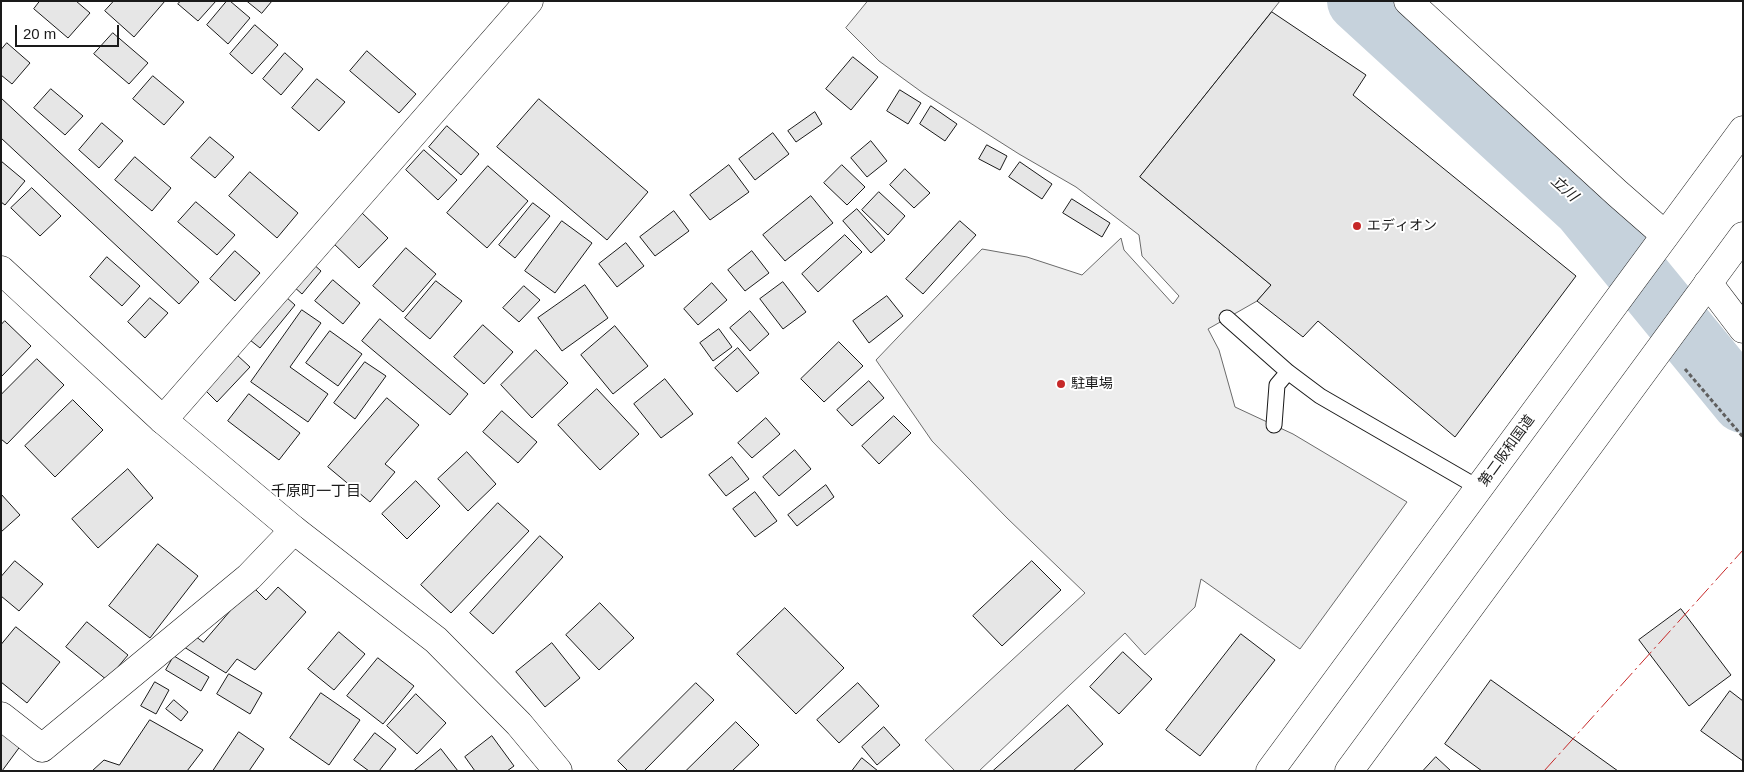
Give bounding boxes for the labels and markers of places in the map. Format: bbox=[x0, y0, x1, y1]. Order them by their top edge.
place label: エディオン bbox=[1367, 218, 1437, 234]
marker: エディオン bbox=[1351, 220, 1363, 232]
place label: 駐車場 bbox=[1071, 376, 1113, 392]
marker: 駐車場 bbox=[1055, 378, 1067, 390]

